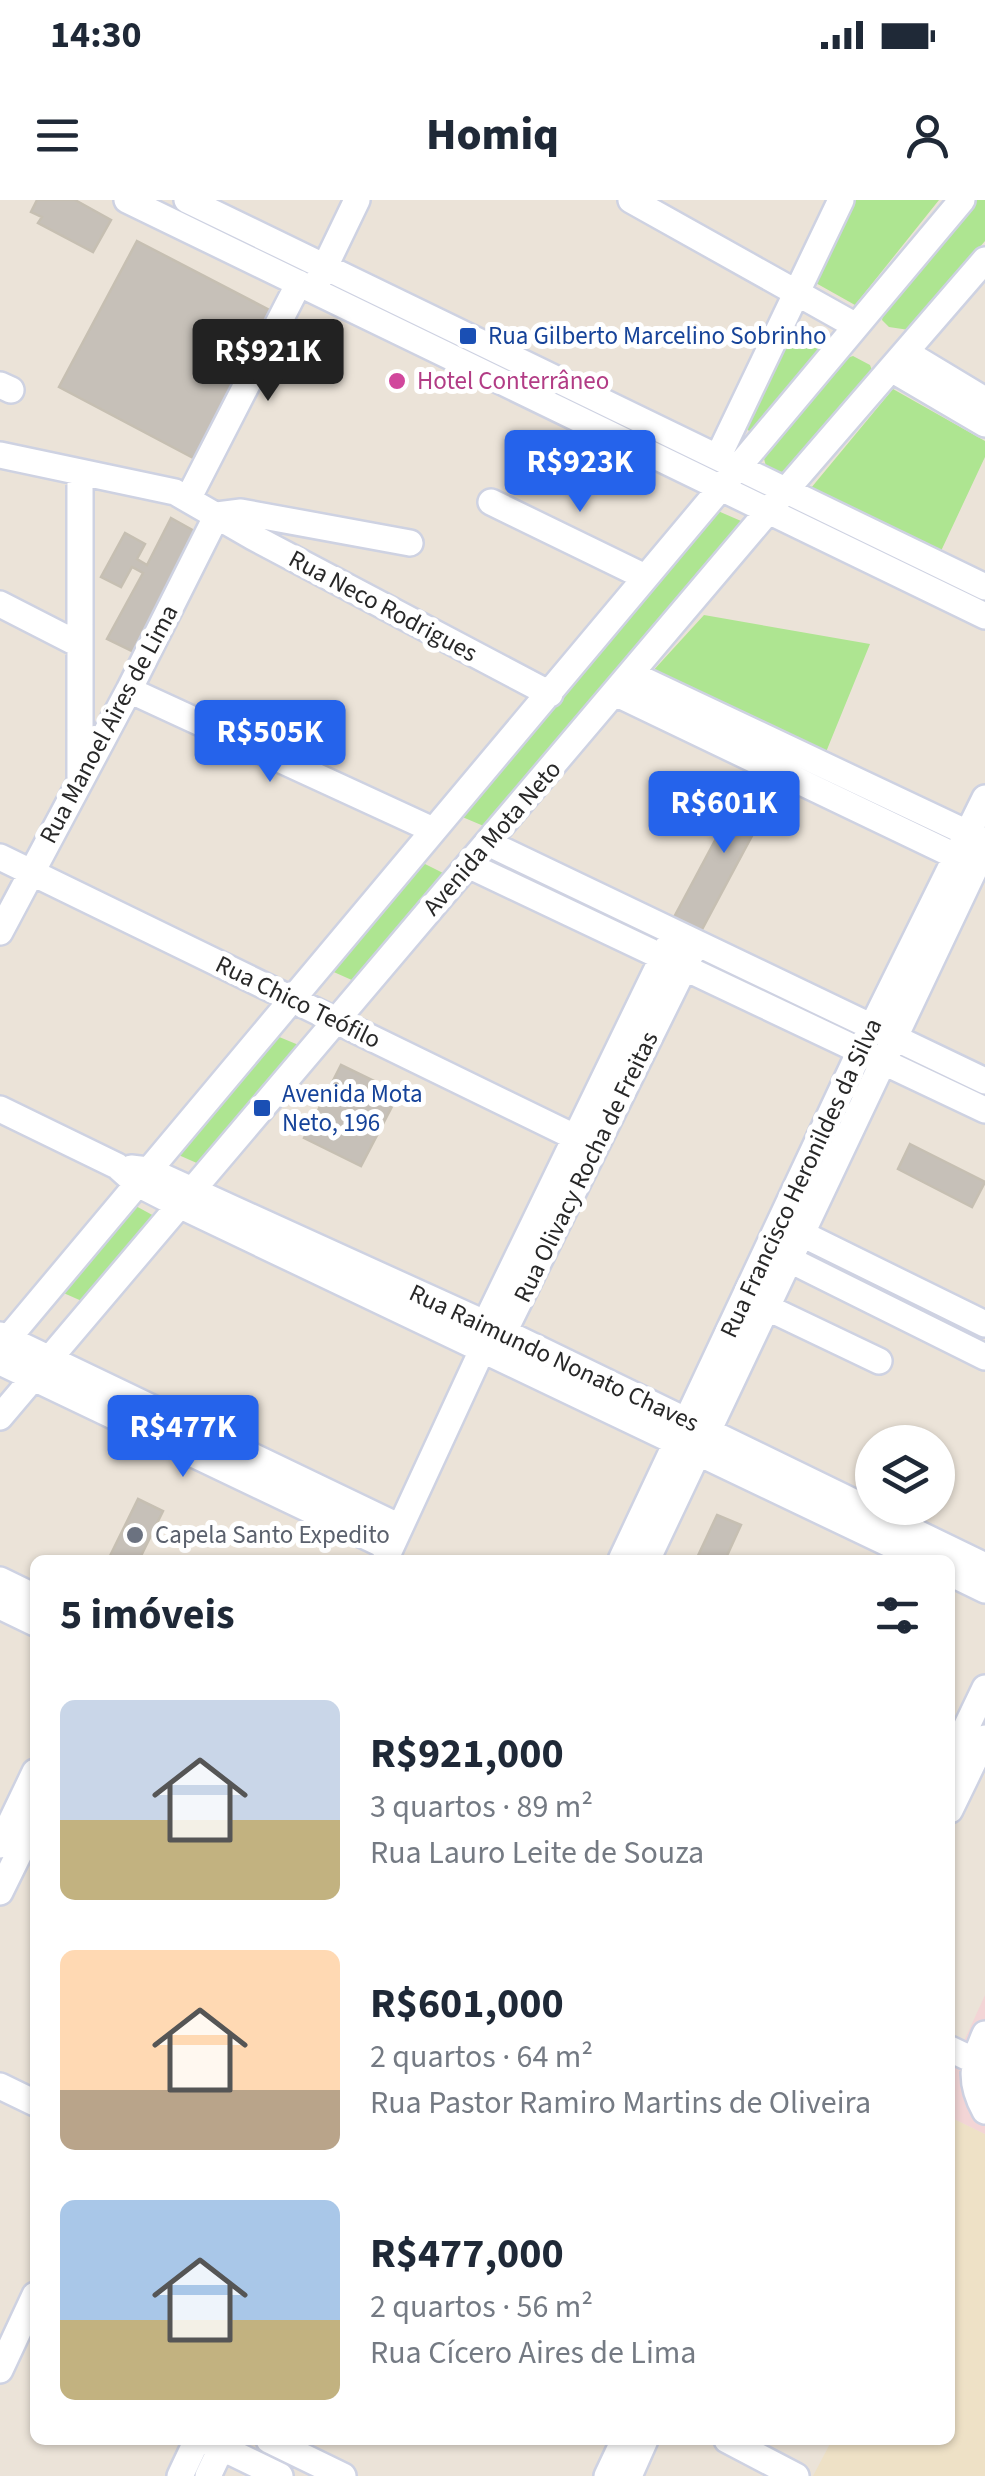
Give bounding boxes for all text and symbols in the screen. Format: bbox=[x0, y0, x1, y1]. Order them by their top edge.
text: 14:30 bbox=[50, 8, 142, 62]
text: Homiq bbox=[426, 103, 559, 167]
icon: menu bbox=[30, 108, 85, 163]
icon: person bbox=[900, 108, 955, 163]
place label: Rua Gilberto Marcelino Sobrinho bbox=[488, 318, 827, 354]
pin: R$921K bbox=[187, 319, 349, 404]
marker: Rua Gilberto Marcelino Sobrinho bbox=[457, 325, 479, 347]
text: R$921K bbox=[215, 328, 321, 374]
place label: Hotel Conterrâneo bbox=[417, 363, 609, 399]
marker: Hotel Conterrâneo bbox=[386, 370, 408, 392]
pin: R$923K bbox=[499, 430, 661, 515]
text: R$923K bbox=[527, 439, 633, 485]
street label: Rua Neco Rodrigues bbox=[282, 541, 484, 671]
street label: Rua Manoel Aires de Lima bbox=[31, 598, 187, 850]
pin: R$505K bbox=[189, 700, 351, 785]
text: R$505K bbox=[217, 709, 323, 755]
street label: Avenida Mota Neto bbox=[414, 752, 570, 924]
pin: R$601K bbox=[643, 771, 805, 856]
text: R$601K bbox=[671, 780, 777, 826]
street label: Rua Chico Teófilo bbox=[209, 946, 387, 1058]
street label: Rua Francisco Heronildes da Silva bbox=[711, 1012, 891, 1344]
street label: Rua Olivacy Rocha de Freitas bbox=[505, 1025, 667, 1309]
place label: Avenida Mota Neto, 196 bbox=[282, 1076, 422, 1141]
marker: Avenida Mota Neto, 196 bbox=[251, 1097, 273, 1119]
street label: Rua Raimundo Nonato Chaves bbox=[403, 1275, 705, 1441]
pin: R$477K bbox=[102, 1395, 264, 1480]
text: R$477K bbox=[130, 1404, 236, 1450]
map controls bbox=[855, 1425, 955, 1525]
button: layers bbox=[855, 1425, 955, 1525]
place label: Capela Santo Expedito bbox=[155, 1517, 390, 1553]
marker: Capela Santo Expedito bbox=[124, 1524, 146, 1546]
text: 5 imóveis bbox=[60, 1585, 235, 1645]
icon: filters bbox=[870, 1588, 925, 1643]
text: R$921,000 bbox=[370, 1724, 564, 1784]
icon: home bbox=[140, 1740, 260, 1860]
text: 3 quartos · 89 m² bbox=[370, 1784, 593, 1830]
text: Rua Lauro Leite de Souza bbox=[370, 1830, 704, 1876]
text: R$601,000 bbox=[370, 1974, 564, 2034]
icon: home bbox=[140, 1990, 260, 2110]
text: 2 quartos · 64 m² bbox=[370, 2034, 593, 2080]
text: Rua Pastor Ramiro Martins de Oliveira bbox=[370, 2080, 871, 2126]
text: R$477,000 bbox=[370, 2224, 564, 2284]
icon: home bbox=[140, 2240, 260, 2360]
text: 2 quartos · 56 m² bbox=[370, 2284, 593, 2330]
text: Rua Cícero Aires de Lima bbox=[370, 2330, 696, 2376]

